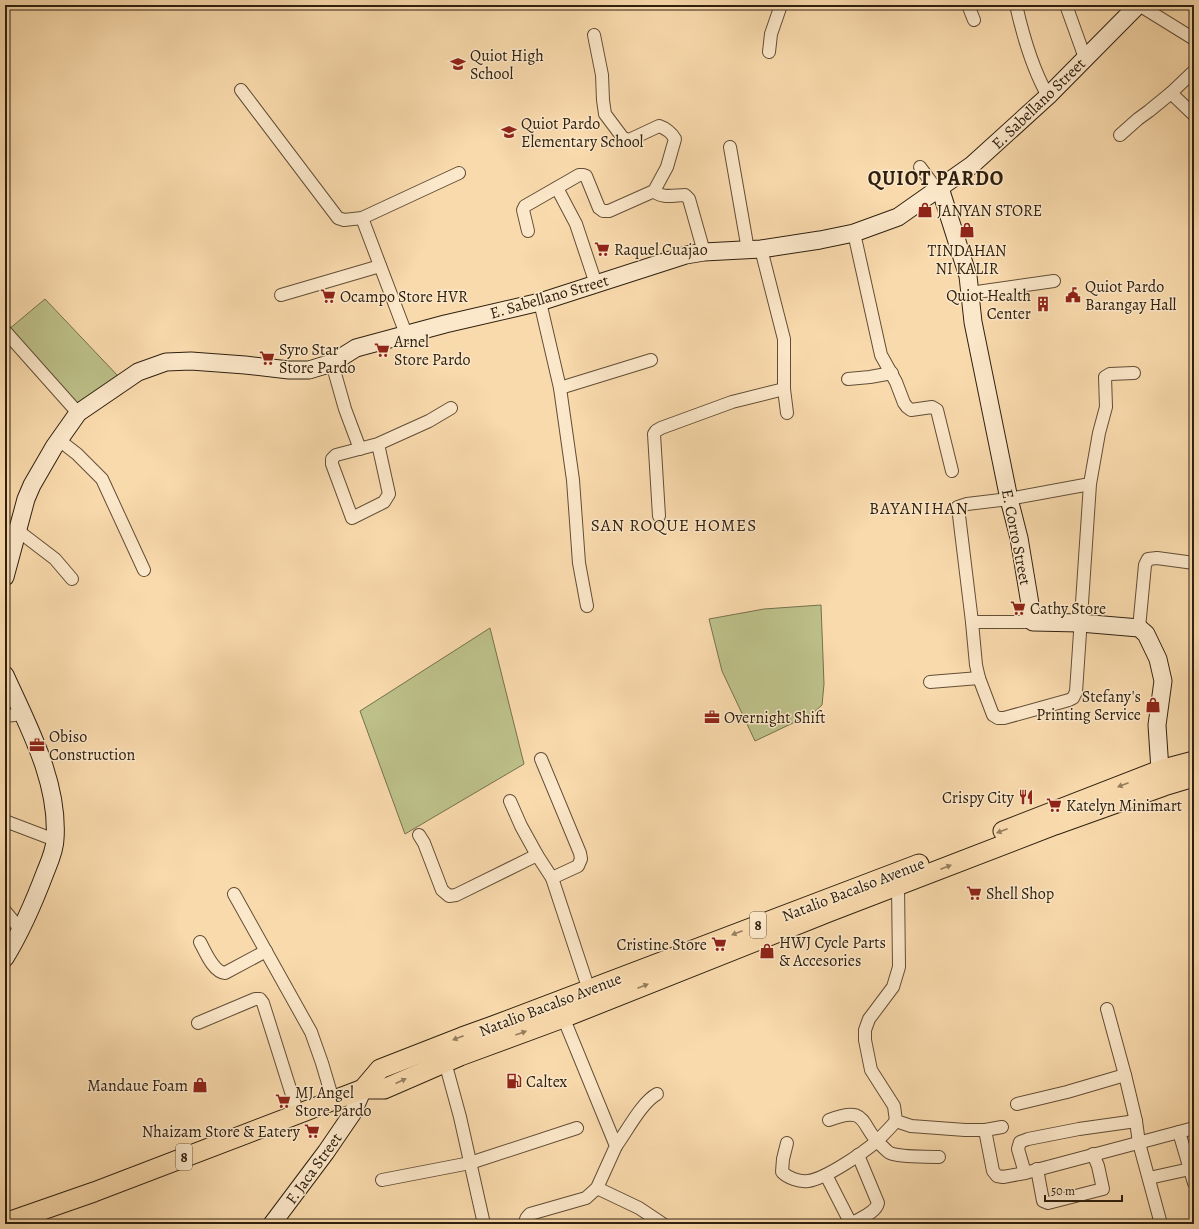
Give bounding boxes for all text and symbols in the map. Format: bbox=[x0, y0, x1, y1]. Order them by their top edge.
place label: Quiot High School bbox=[470, 45, 544, 85]
street label: E. Sabellano Street bbox=[987, 53, 1090, 154]
school or university icon: Quiot High School bbox=[449, 55, 467, 73]
place label: Quiot Pardo Elementary School bbox=[521, 113, 644, 153]
school or university icon: Quiot Pardo Elementary School bbox=[500, 123, 518, 141]
district label: QUIOT PARDO bbox=[868, 165, 1004, 192]
place label: JANYAN STORE bbox=[937, 200, 1042, 222]
shop icon: JANYAN STORE bbox=[916, 201, 934, 219]
shop icon: TINDAHAN NI KALIR bbox=[958, 221, 976, 239]
place label: Raquel Cuajao bbox=[614, 239, 708, 261]
supermarket icon: Raquel Cuajao bbox=[593, 240, 611, 258]
place label: TINDAHAN NI KALIR bbox=[927, 240, 1007, 280]
street label: E. Sabellano Street bbox=[487, 269, 611, 324]
place label: Quiot Pardo Barangay Hall bbox=[1085, 276, 1177, 316]
place label: Quiot Health Center bbox=[946, 285, 1031, 325]
place label: Ocampo Store HVR bbox=[340, 286, 468, 308]
public building icon: Quiot Pardo Barangay Hall bbox=[1064, 286, 1082, 304]
supermarket icon: Ocampo Store HVR bbox=[319, 287, 337, 305]
building icon: Quiot Health Center bbox=[1034, 295, 1052, 313]
place label: Arnel Store Pardo bbox=[393, 331, 471, 371]
place label: Syro Star Store Pardo bbox=[279, 339, 356, 379]
supermarket icon: Arnel Store Pardo bbox=[373, 341, 391, 359]
supermarket icon: Syro Star Store Pardo bbox=[258, 349, 276, 367]
street label: E. Corro Street bbox=[996, 487, 1036, 587]
district label: BAYANIHAN bbox=[869, 497, 969, 520]
district label: SAN ROQUE HOMES bbox=[591, 514, 757, 537]
place label: Cathy Store bbox=[1030, 598, 1106, 620]
supermarket icon: Cathy Store bbox=[1009, 599, 1027, 617]
place label: Stefany's Printing Service bbox=[1036, 686, 1141, 726]
shop icon: Stefany's Printing Service bbox=[1144, 696, 1162, 714]
place label: Overnight Shift bbox=[724, 707, 825, 729]
office icon: Overnight Shift bbox=[703, 708, 721, 726]
place label: Obiso Construction bbox=[49, 726, 135, 766]
office icon: Obiso Construction bbox=[28, 736, 46, 754]
one-way arrow bbox=[1117, 782, 1129, 788]
place label: Crispy City bbox=[942, 787, 1015, 809]
restaurant icon: Crispy City bbox=[1017, 788, 1035, 806]
place label: Katelyn Minimart bbox=[1066, 795, 1182, 817]
supermarket icon: Katelyn Minimart bbox=[1045, 796, 1063, 814]
one-way arrow bbox=[996, 829, 1008, 835]
street label: Natalio Bacalso Avenue bbox=[779, 853, 928, 927]
one-way arrow bbox=[941, 864, 953, 870]
place label: Shell Shop bbox=[986, 883, 1054, 905]
supermarket icon: Shell Shop bbox=[965, 884, 983, 902]
road number: 8 bbox=[750, 912, 766, 938]
one-way arrow bbox=[731, 931, 743, 937]
place label: HWJ Cycle Parts & Accesories bbox=[779, 932, 886, 972]
place label: Cristine Store bbox=[616, 934, 707, 956]
supermarket icon: Cristine Store bbox=[710, 935, 728, 953]
shop icon: HWJ Cycle Parts & Accesories bbox=[758, 942, 776, 960]
street label: Natalio Bacalso Avenue bbox=[476, 968, 625, 1042]
one-way arrow bbox=[637, 983, 649, 989]
one-way arrow bbox=[516, 1030, 528, 1036]
one-way arrow bbox=[452, 1036, 464, 1042]
place label: Caltex bbox=[526, 1071, 568, 1093]
fuel station icon: Caltex bbox=[505, 1072, 523, 1090]
place label: Mandaue Foam bbox=[87, 1075, 188, 1097]
shop icon: Mandaue Foam bbox=[191, 1076, 209, 1094]
one-way arrow bbox=[395, 1078, 407, 1084]
place label: MJ Angel Store Pardo bbox=[295, 1082, 372, 1122]
supermarket icon: MJ Angel Store Pardo bbox=[274, 1092, 292, 1110]
place label: Nhaizam Store & Eatery bbox=[142, 1121, 301, 1143]
supermarket icon: Nhaizam Store & Eatery bbox=[303, 1122, 321, 1140]
street label: F. Jaca Street bbox=[280, 1128, 347, 1209]
road number: 8 bbox=[176, 1144, 192, 1170]
scale bar bbox=[1045, 1177, 1122, 1203]
text: 50 m bbox=[1051, 1183, 1075, 1199]

